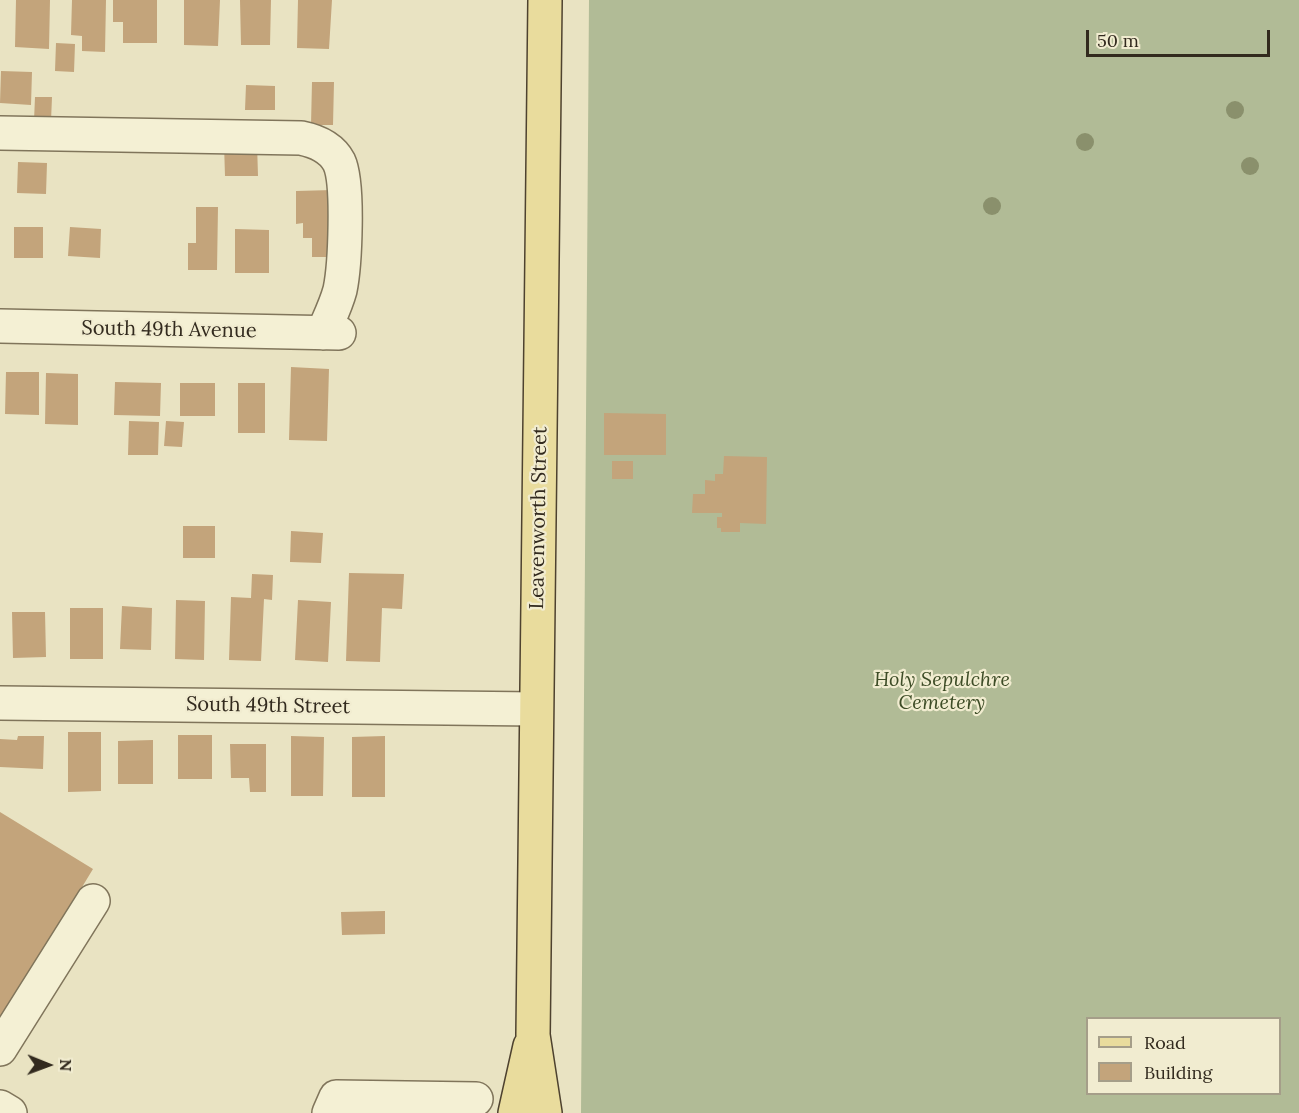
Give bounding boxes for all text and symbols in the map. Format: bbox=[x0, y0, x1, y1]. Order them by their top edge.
scale bar bbox=[1089, 18, 1274, 56]
text: 50 m bbox=[1097, 29, 1139, 52]
street label: South 49th Avenue bbox=[81, 316, 257, 344]
street label: Leavenworth Street bbox=[525, 426, 553, 610]
park label: Holy Sepulchre Cemetery bbox=[874, 668, 1010, 715]
street label: South 49th Street bbox=[186, 693, 350, 719]
legend bbox=[1086, 1017, 1281, 1095]
text: Road bbox=[1144, 1031, 1186, 1054]
north arrow bbox=[18, 1035, 78, 1095]
text: N bbox=[56, 1059, 76, 1072]
text: Building bbox=[1144, 1061, 1212, 1084]

